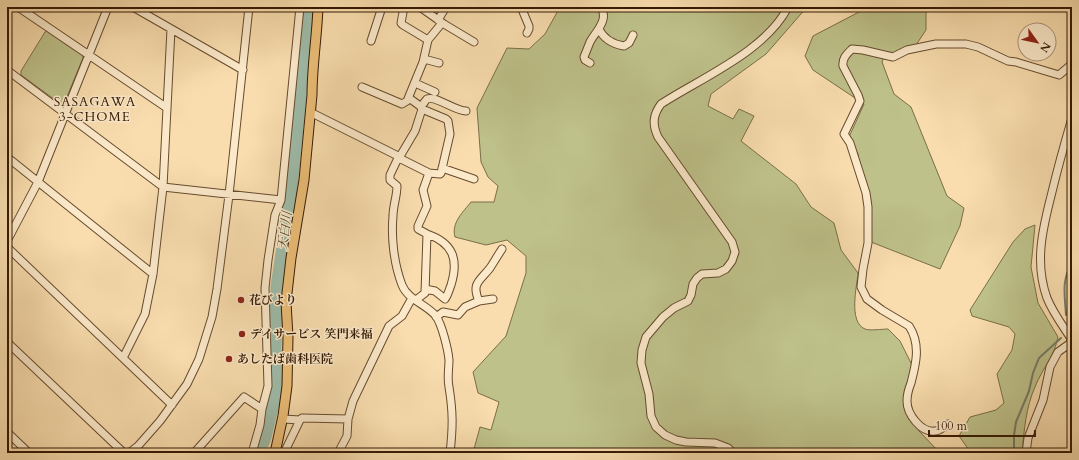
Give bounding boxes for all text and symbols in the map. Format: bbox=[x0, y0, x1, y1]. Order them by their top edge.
north arrow bbox=[1017, 22, 1057, 62]
text: N bbox=[1036, 39, 1054, 56]
district label: SASAGAWA 3-CHOME bbox=[54, 93, 136, 126]
water label: 天白川 bbox=[273, 208, 297, 252]
place label: 花びより bbox=[249, 292, 297, 308]
marker: 花びより bbox=[236, 295, 246, 305]
place label: デイサービス 笑門来福 bbox=[250, 326, 372, 342]
marker: デイサービス 笑門来福 bbox=[237, 329, 247, 339]
place label: あしたば歯科医院 bbox=[237, 351, 333, 367]
marker: あしたば歯科医院 bbox=[224, 354, 234, 364]
scale bar bbox=[929, 412, 1035, 438]
text: 100 m bbox=[935, 418, 968, 434]

